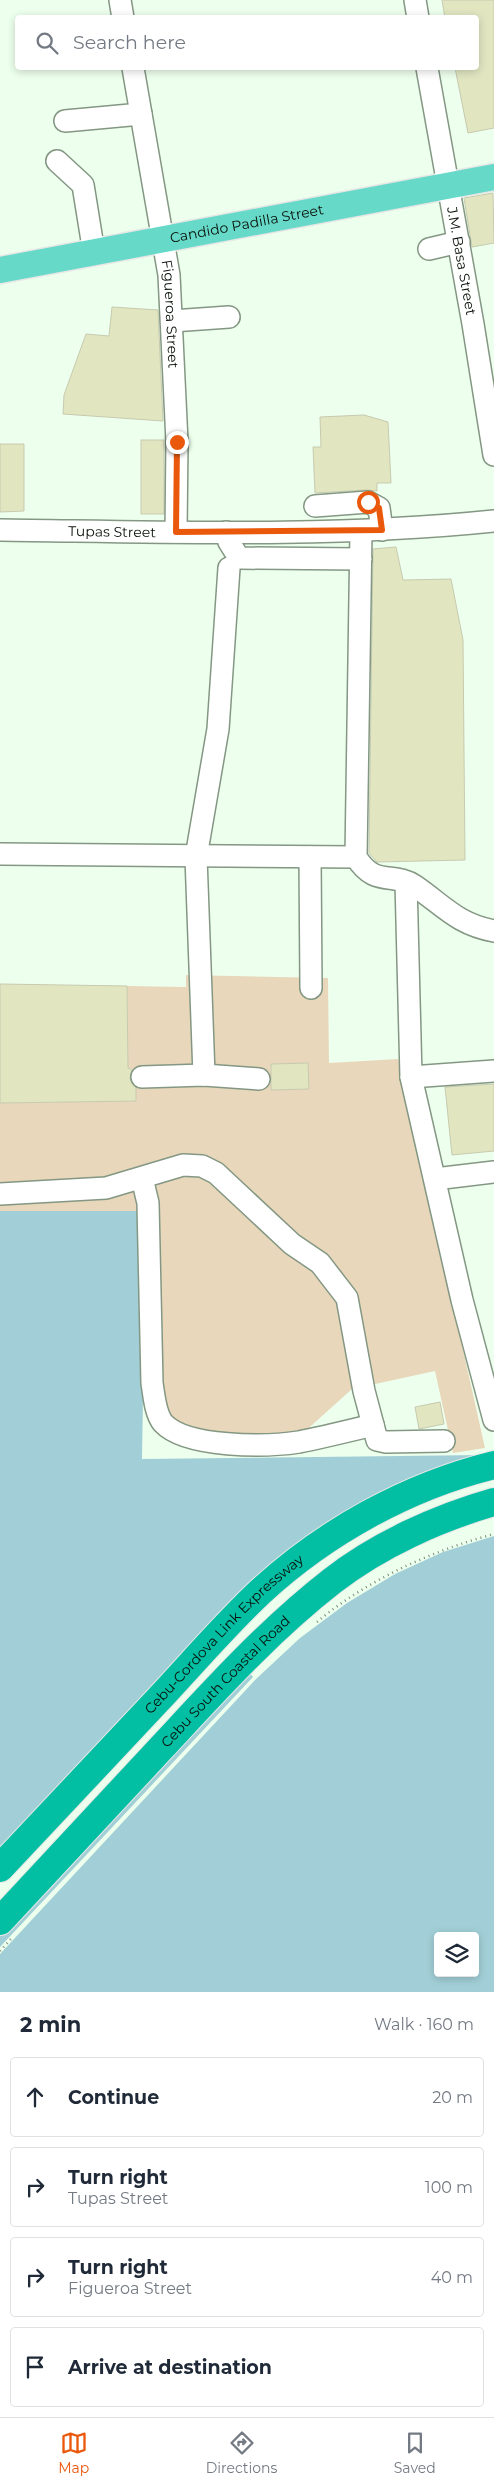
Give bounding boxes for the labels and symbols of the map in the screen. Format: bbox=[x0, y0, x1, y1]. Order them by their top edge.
street label: Candido Padilla Street bbox=[168, 200, 325, 247]
street label: J.M. Basa Street bbox=[443, 204, 480, 317]
street label: Figueroa Street bbox=[157, 258, 182, 369]
route end bbox=[166, 431, 189, 454]
route start bbox=[357, 491, 380, 514]
street label: Tupas Street bbox=[68, 522, 156, 541]
street label: Cebu-Cordova Link Expressway bbox=[141, 1550, 307, 1718]
street label: Cebu South Coastal Road bbox=[157, 1612, 294, 1751]

